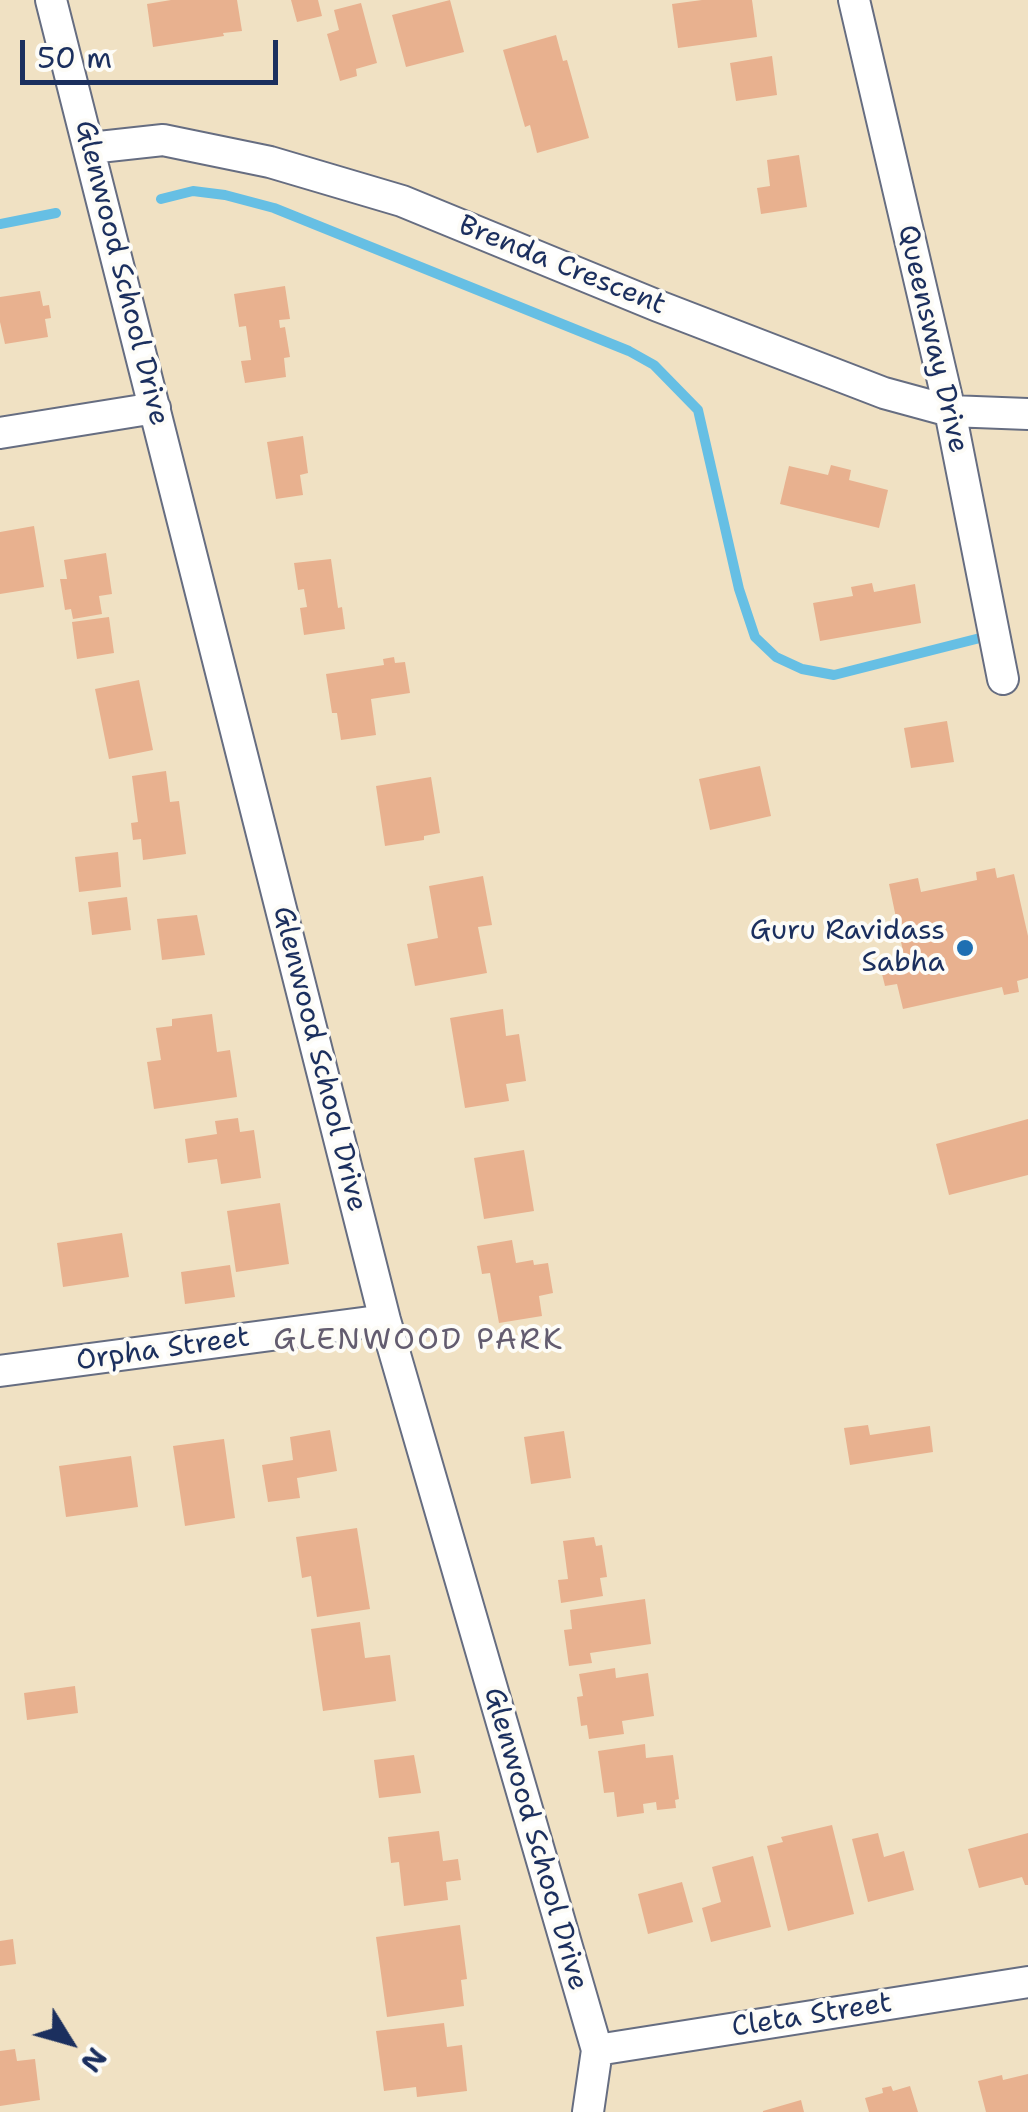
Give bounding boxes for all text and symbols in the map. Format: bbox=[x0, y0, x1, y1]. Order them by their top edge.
scale bar bbox=[25, 20, 282, 82]
text: 50 m bbox=[37, 37, 112, 78]
street label: Glenwood School Drive bbox=[67, 117, 175, 429]
street label: Brenda Crescent bbox=[454, 209, 670, 323]
street label: Queensway Drive bbox=[889, 222, 975, 456]
street label: Glenwood School Drive bbox=[265, 903, 373, 1215]
place label: Guru Ravidass Sabha bbox=[750, 915, 945, 981]
marker: Guru Ravidass Sabha bbox=[954, 937, 976, 959]
street label: Orpha Street bbox=[74, 1321, 252, 1379]
district label: GLENWOOD PARK bbox=[273, 1323, 565, 1359]
street label: Glenwood School Drive bbox=[476, 1684, 594, 1994]
street label: Cleta Street bbox=[730, 1987, 894, 2045]
north arrow bbox=[20, 1992, 120, 2092]
text: N bbox=[72, 2040, 116, 2080]

